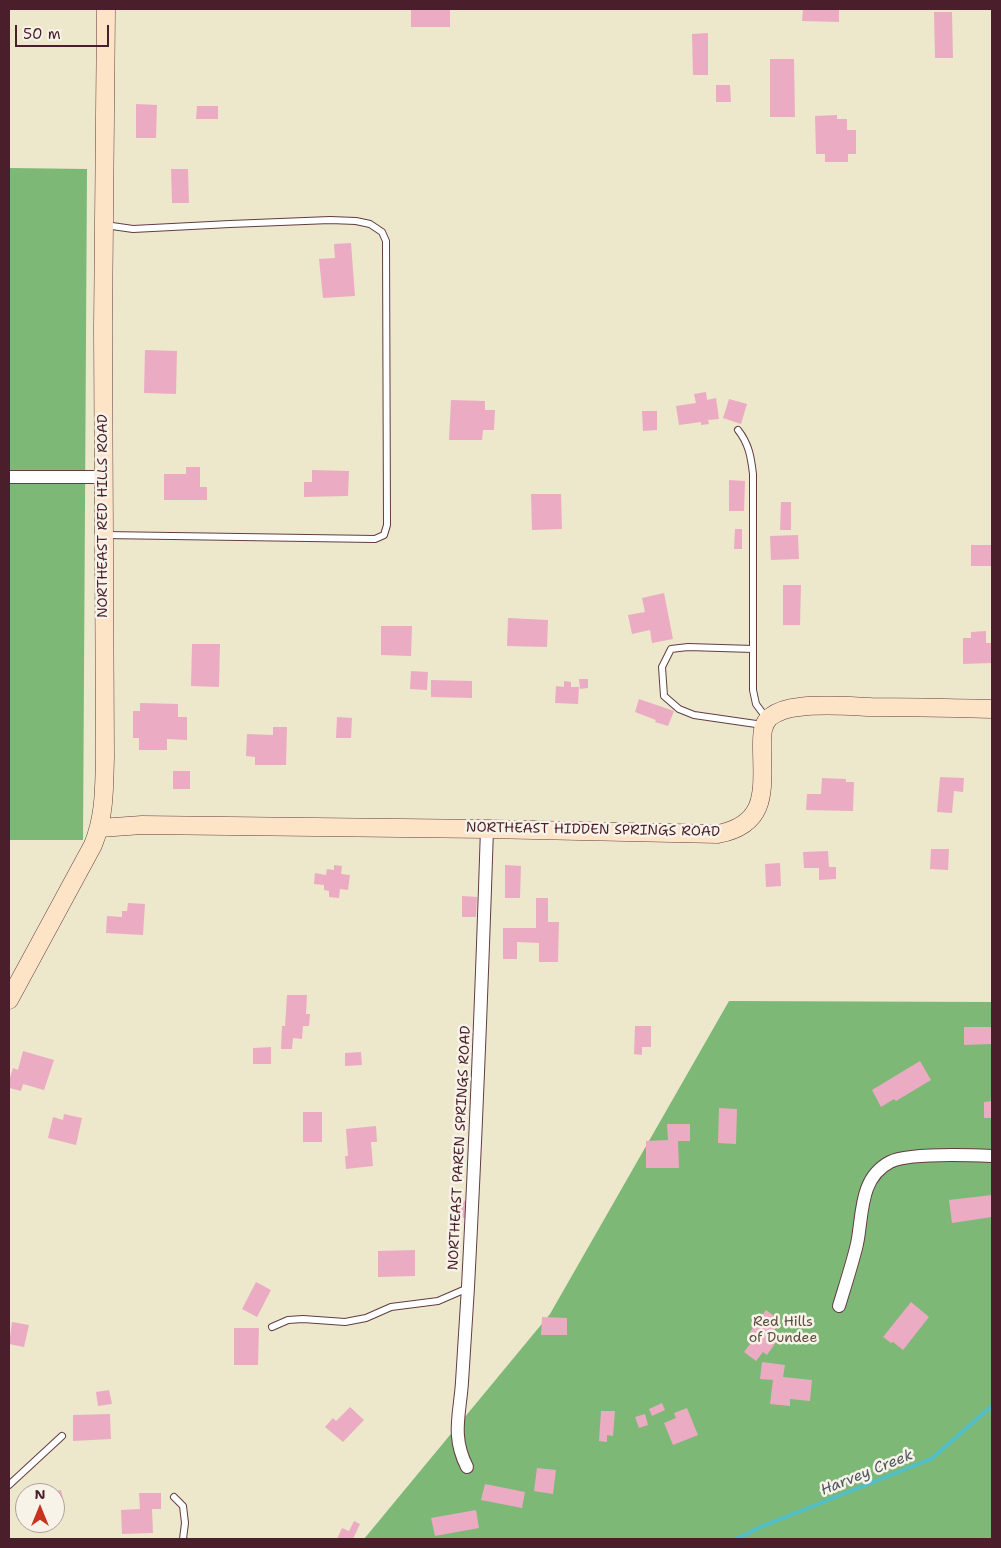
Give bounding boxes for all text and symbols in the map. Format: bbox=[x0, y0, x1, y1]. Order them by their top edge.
scale bar bbox=[18, 15, 111, 47]
text: 50 m bbox=[23, 24, 61, 44]
street label: NORTHEAST RED HILLS ROAD bbox=[95, 414, 111, 618]
street label: NORTHEAST HIDDEN SPRINGS ROAD bbox=[466, 819, 720, 841]
street label: NORTHEAST PAREN SPRINGS ROAD bbox=[445, 1025, 475, 1271]
park label: Red Hills of Dundee bbox=[749, 1314, 817, 1346]
water label: Harvey Creek bbox=[818, 1446, 916, 1500]
north arrow bbox=[15, 1483, 65, 1533]
text: N bbox=[34, 1485, 46, 1503]

